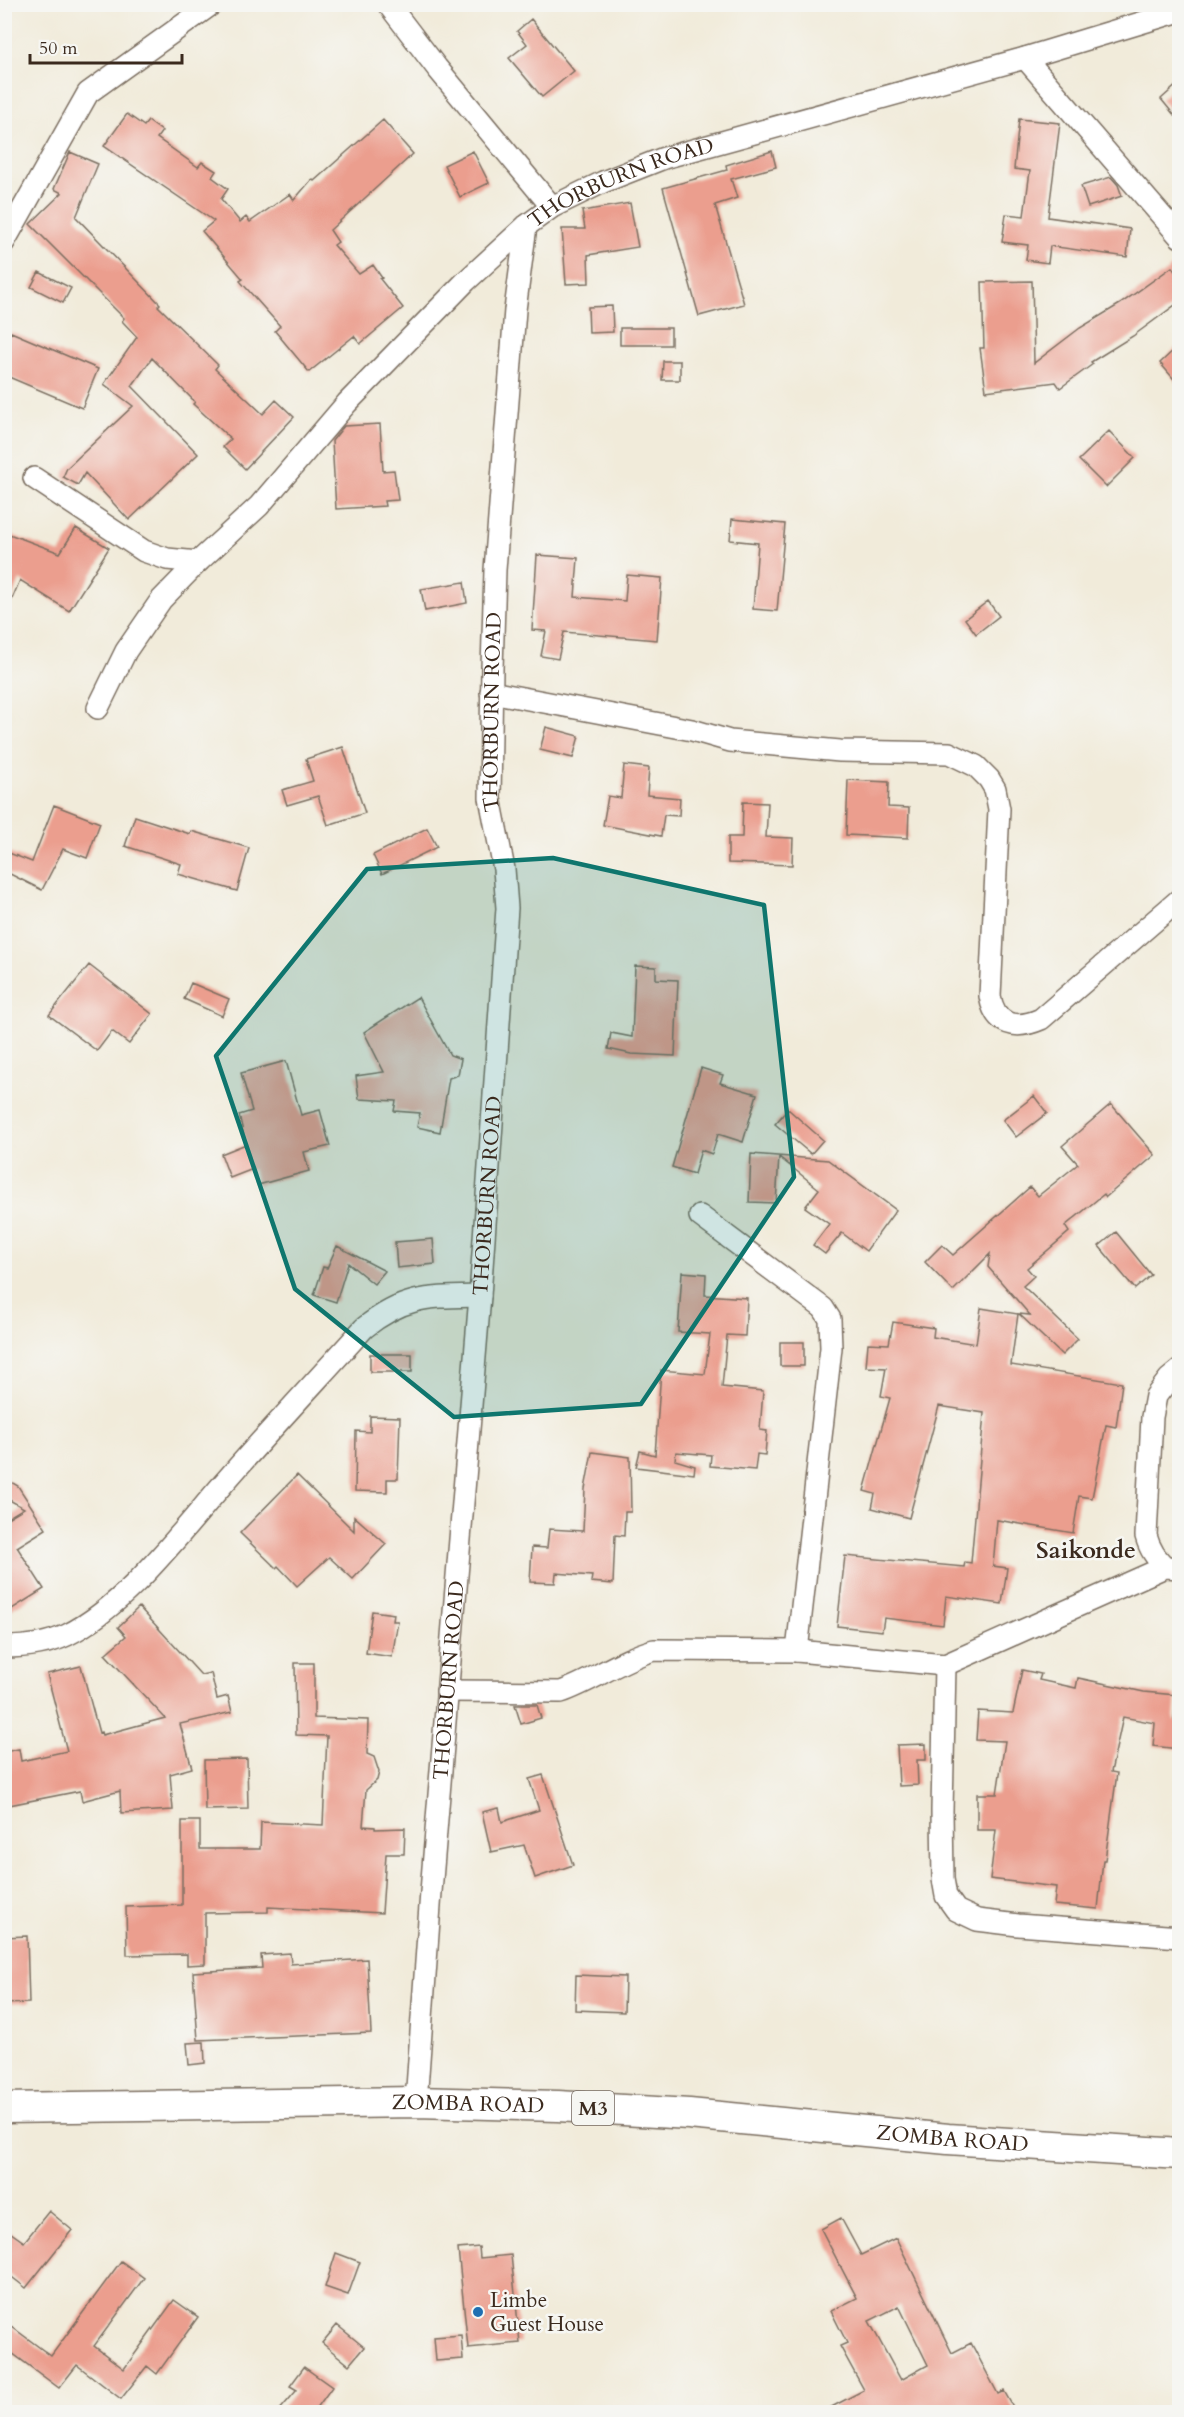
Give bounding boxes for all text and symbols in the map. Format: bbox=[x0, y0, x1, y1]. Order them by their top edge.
scale bar bbox=[30, 27, 182, 65]
text: 50 m bbox=[39, 36, 78, 61]
street label: THORBURN ROAD bbox=[522, 131, 717, 235]
street label: THORBURN ROAD bbox=[476, 612, 509, 814]
street label: THORBURN ROAD bbox=[466, 1095, 509, 1297]
district label: Saikonde bbox=[1036, 1534, 1136, 1567]
street label: THORBURN ROAD bbox=[426, 1579, 472, 1781]
street label: ZOMBA ROAD bbox=[391, 2088, 545, 2121]
road number: M3 bbox=[572, 2091, 614, 2125]
street label: ZOMBA ROAD bbox=[875, 2118, 1029, 2159]
place label: Limbe Guest House bbox=[490, 2286, 604, 2339]
marker: Limbe Guest House bbox=[471, 2305, 485, 2319]

